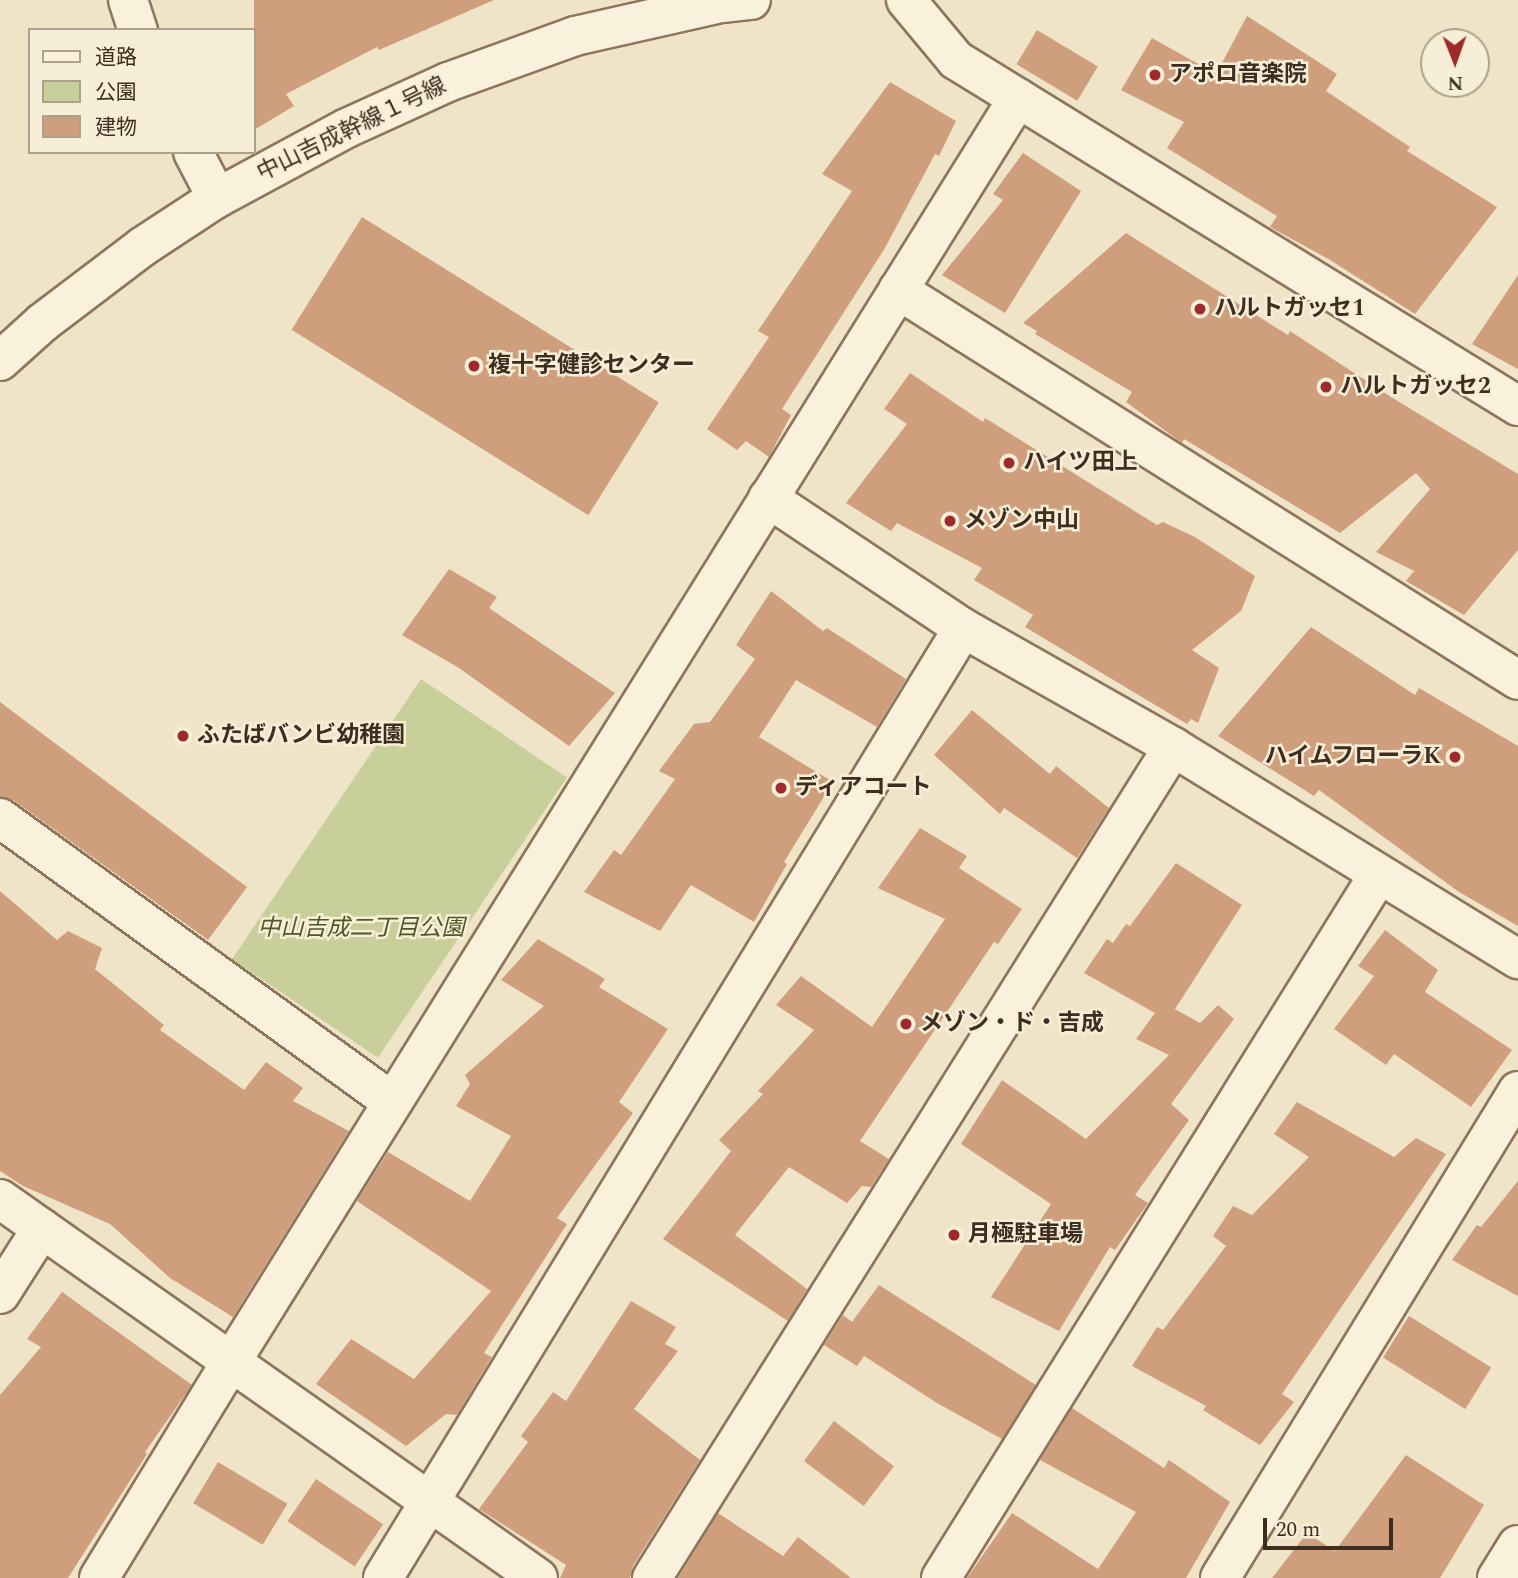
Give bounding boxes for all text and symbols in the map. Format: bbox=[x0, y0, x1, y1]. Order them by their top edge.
legend bbox=[28, 28, 256, 154]
north arrow bbox=[1420, 28, 1490, 98]
text: 道路 bbox=[95, 42, 137, 74]
place label: アポロ音楽院 bbox=[1169, 61, 1307, 89]
marker: アポロ音楽院 bbox=[1147, 67, 1163, 83]
text: N bbox=[1447, 68, 1463, 97]
street label: 中山吉成幹線１号線 bbox=[253, 72, 451, 188]
text: 公園 bbox=[95, 77, 137, 109]
text: 建物 bbox=[95, 112, 137, 144]
place label: ハルトガッセ1 bbox=[1214, 295, 1365, 323]
marker: ハルトガッセ1 bbox=[1192, 301, 1208, 317]
place label: 複十字健診センター bbox=[488, 352, 695, 380]
marker: 複十字健診センター bbox=[466, 358, 482, 374]
place label: ハルトガッセ2 bbox=[1340, 373, 1491, 401]
marker: ハルトガッセ2 bbox=[1318, 379, 1334, 395]
place label: ハイツ田上 bbox=[1023, 449, 1138, 477]
marker: ハイツ田上 bbox=[1001, 455, 1017, 471]
place label: メゾン中山 bbox=[964, 507, 1079, 535]
marker: メゾン中山 bbox=[942, 513, 958, 529]
place label: ふたばバンビ幼稚園 bbox=[197, 722, 404, 750]
marker: ふたばバンビ幼稚園 bbox=[175, 728, 191, 744]
place label: ハイムフローラK bbox=[1262, 743, 1441, 771]
marker: ハイムフローラK bbox=[1447, 749, 1463, 765]
place label: ディアコート bbox=[795, 774, 933, 802]
marker: ディアコート bbox=[773, 780, 789, 796]
park label: 中山吉成二丁目公園 bbox=[258, 915, 464, 943]
place label: メゾン・ド・吉成 bbox=[920, 1010, 1104, 1038]
marker: メゾン・ド・吉成 bbox=[898, 1016, 914, 1032]
place label: 月極駐車場 bbox=[968, 1221, 1083, 1249]
marker: 月極駐車場 bbox=[946, 1227, 962, 1243]
scale bar bbox=[1266, 1504, 1396, 1548]
text: 20 m bbox=[1276, 1514, 1320, 1546]

